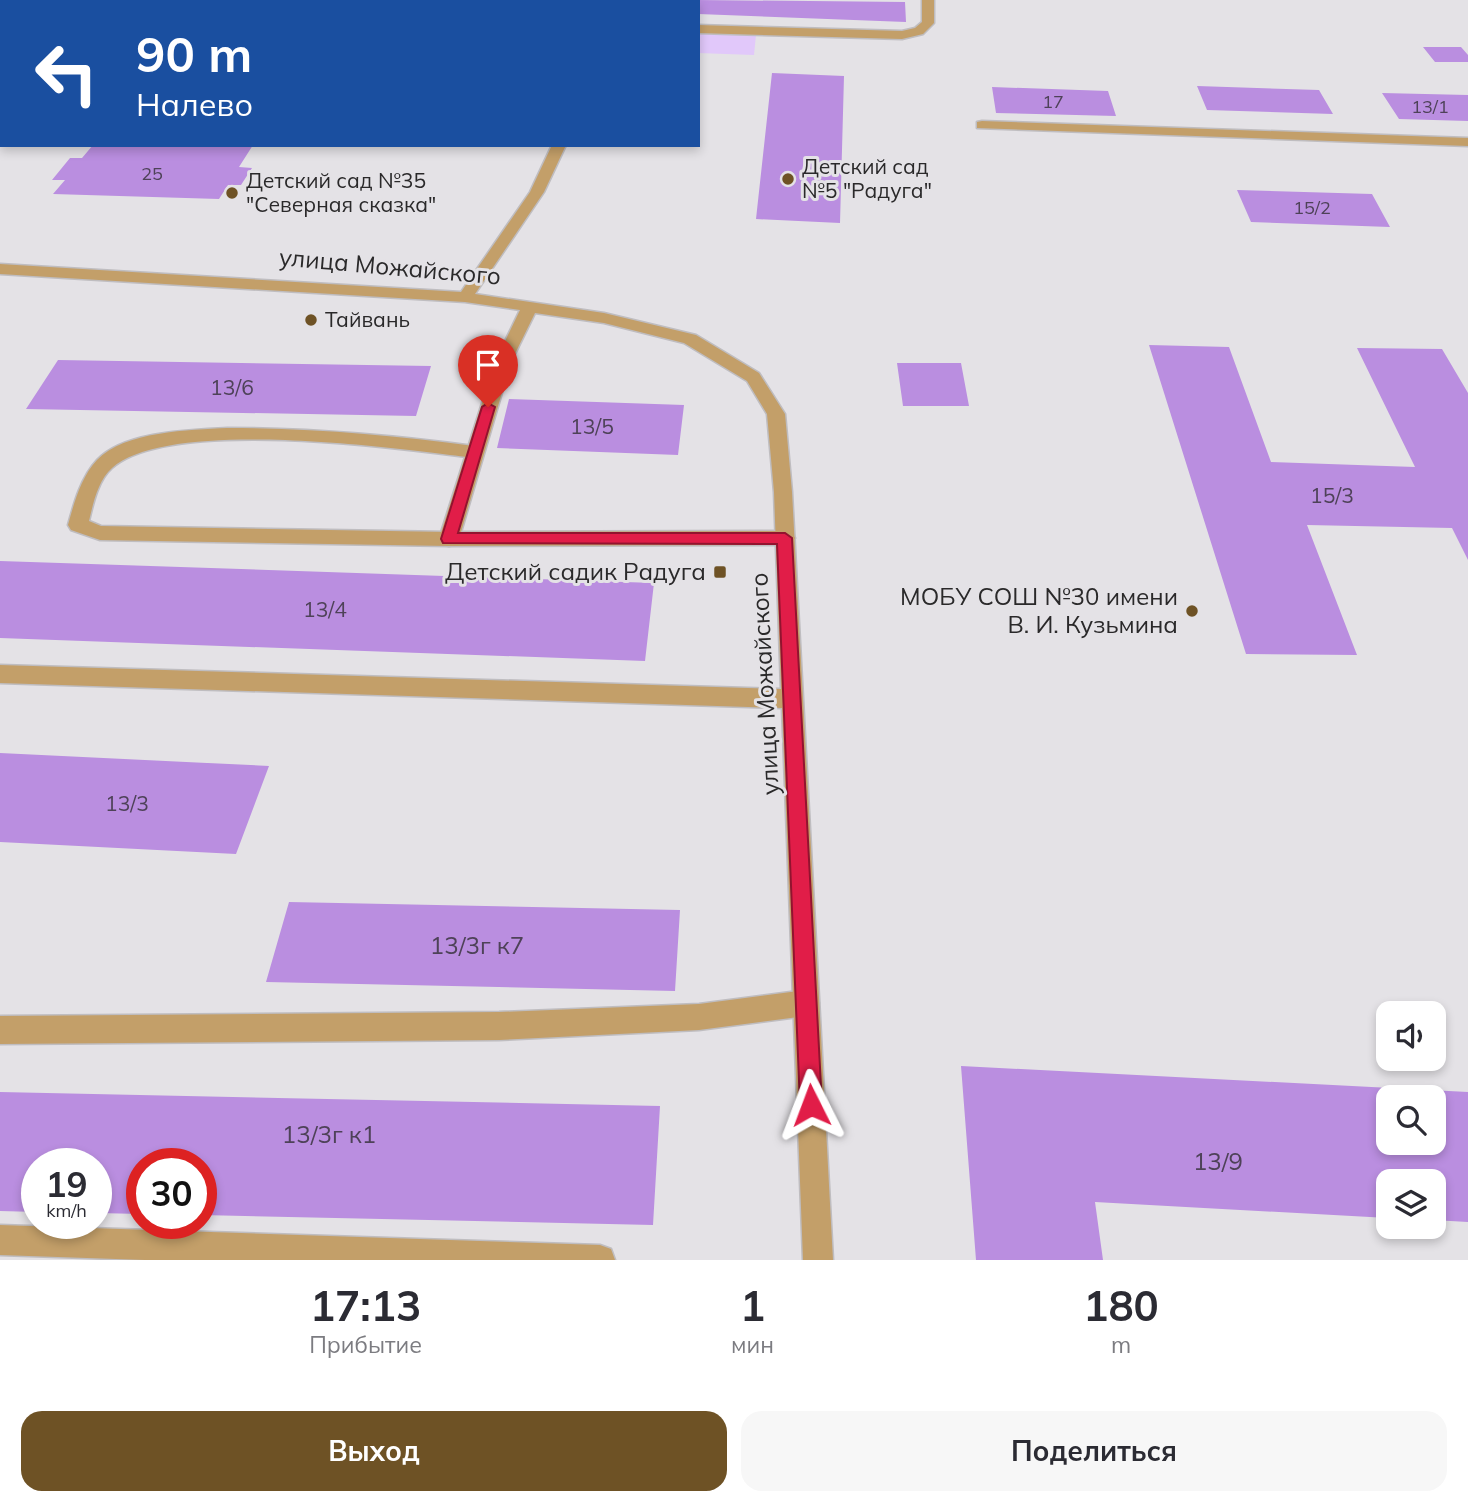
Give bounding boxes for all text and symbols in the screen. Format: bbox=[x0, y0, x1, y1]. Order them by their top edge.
text: 90 m bbox=[136, 23, 252, 84]
icon: left bbox=[21, 28, 112, 119]
text: Налево bbox=[136, 84, 253, 124]
house number: 17 bbox=[1042, 90, 1064, 113]
house number: 13/1 bbox=[1411, 95, 1449, 118]
place label: Детский сад №5 "Радуга" bbox=[802, 153, 932, 203]
house number: 25 bbox=[141, 162, 163, 185]
place label: Детский сад №35 "Северная сказка" bbox=[246, 167, 436, 217]
marker: Детский сад №5 "Радуга" bbox=[780, 171, 796, 187]
marker: Детский сад №35 "Северная сказка" bbox=[224, 185, 240, 201]
house number: 15/2 bbox=[1293, 196, 1331, 219]
street label: улица Можайского bbox=[278, 241, 502, 291]
place label: Тайвань bbox=[325, 306, 410, 332]
marker: Тайвань bbox=[303, 312, 319, 328]
pin bbox=[458, 335, 518, 407]
icon: arrive bbox=[469, 346, 507, 384]
house number: 13/6 bbox=[210, 374, 254, 400]
house number: 13/5 bbox=[570, 413, 614, 439]
house number: 15/3 bbox=[1310, 482, 1354, 508]
place label: Детский садик Радуга bbox=[445, 556, 706, 586]
marker: Детский садик Радуга bbox=[712, 564, 728, 580]
street label: улица Можайского bbox=[743, 572, 785, 796]
place label: МОБУ СОШ №30 имени В. И. Кузьмина bbox=[900, 581, 1178, 639]
house number: 13/4 bbox=[303, 596, 347, 622]
marker: МОБУ СОШ №30 имени В. И. Кузьмина bbox=[1184, 603, 1200, 619]
house number: 13/3 bbox=[105, 790, 149, 816]
house number: 13/3г к7 bbox=[430, 930, 524, 960]
map controls bbox=[1376, 1001, 1446, 1239]
button: sound bbox=[1376, 1001, 1446, 1071]
position arrow bbox=[774, 1068, 848, 1142]
button: search bbox=[1376, 1085, 1446, 1155]
house number: 13/3г к1 bbox=[282, 1119, 376, 1149]
house number: 13/9 bbox=[1193, 1146, 1243, 1176]
speed limit sign: 30 bbox=[126, 1148, 217, 1239]
text: 19 bbox=[45, 1162, 88, 1206]
button: layers bbox=[1376, 1169, 1446, 1239]
text: km/h bbox=[46, 1199, 87, 1222]
text: 17:13 bbox=[310, 1279, 421, 1332]
text: 1 bbox=[740, 1279, 765, 1332]
text: 180 bbox=[1083, 1279, 1159, 1332]
text: Прибытие bbox=[309, 1330, 422, 1359]
text: мин bbox=[731, 1330, 774, 1359]
text: m bbox=[1111, 1330, 1131, 1359]
button: Выход bbox=[21, 1411, 727, 1491]
button: Поделиться bbox=[741, 1411, 1447, 1491]

